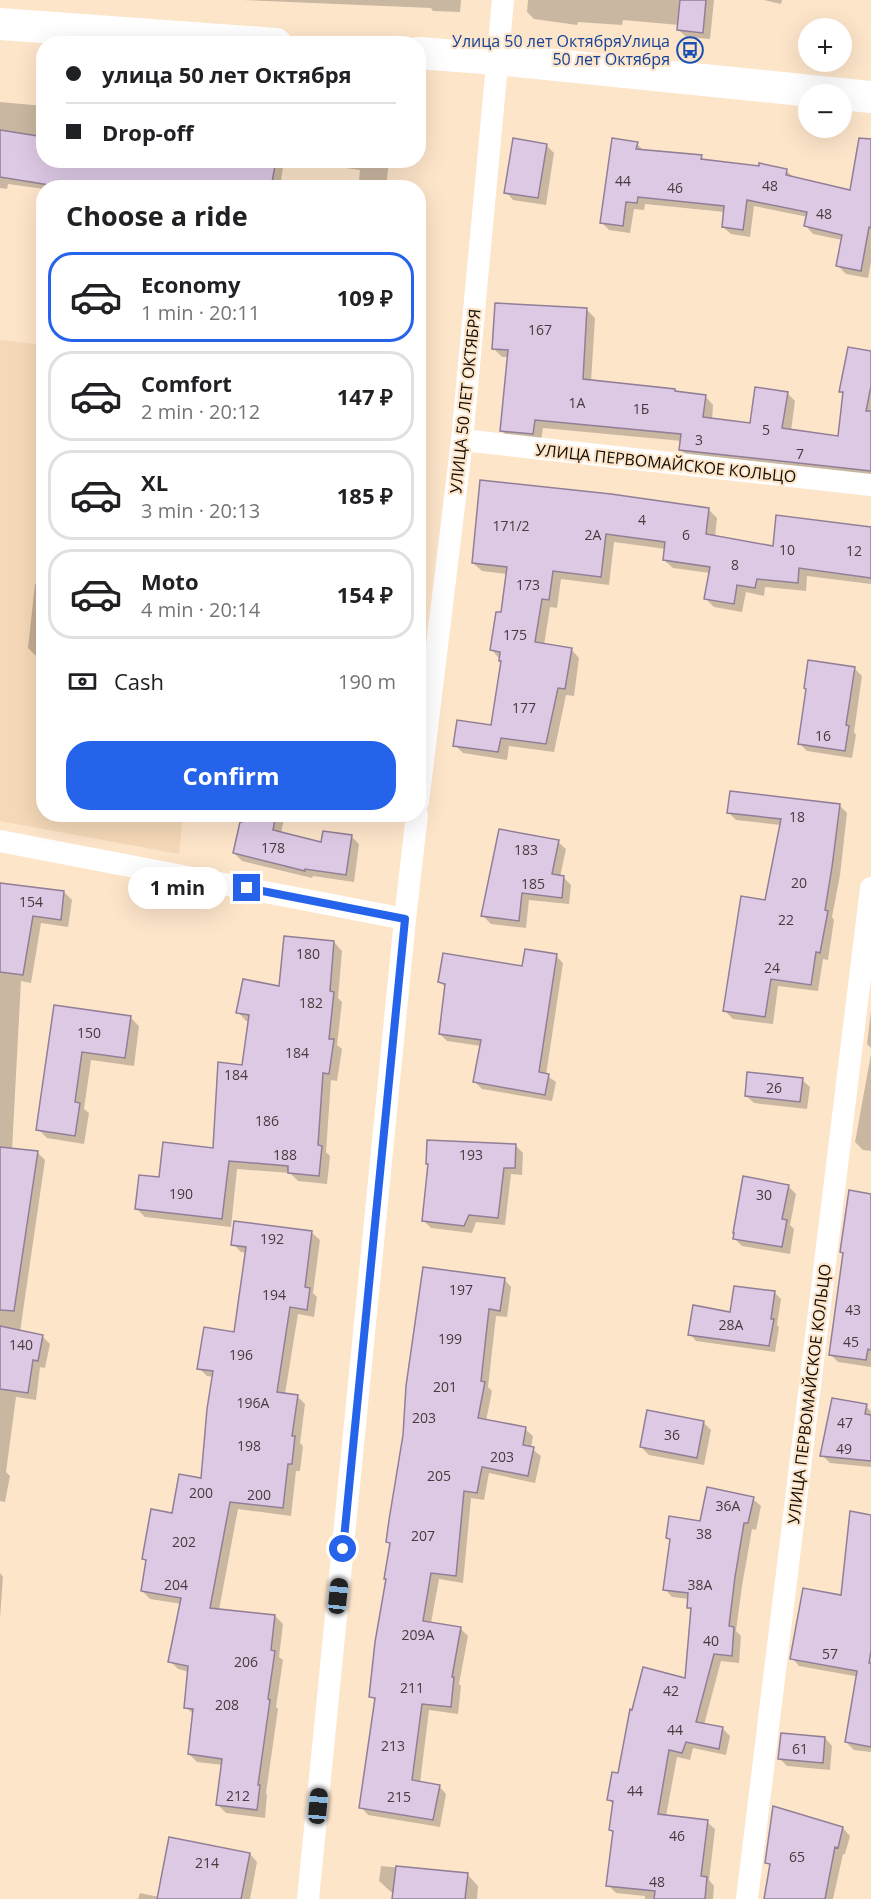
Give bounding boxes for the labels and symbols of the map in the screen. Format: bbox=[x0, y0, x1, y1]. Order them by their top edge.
place label: Улица 50 лет ОктябряУлица 50 лет Октября bbox=[452, 30, 670, 70]
bus stop icon: Улица 50 лет ОктябряУлица 50 лет Октября bbox=[675, 35, 705, 65]
house number: 44 bbox=[615, 171, 631, 190]
house number: 48 bbox=[762, 176, 778, 195]
house number: 46 bbox=[667, 178, 683, 197]
house number: 48 bbox=[816, 204, 832, 223]
street label: УЛИЦА 50 ЛЕТ ОКТЯБРЯ bbox=[444, 308, 486, 494]
house number: 167 bbox=[528, 320, 552, 339]
house number: 1А bbox=[569, 393, 586, 412]
house number: 1Б bbox=[633, 399, 649, 418]
house number: 5 bbox=[762, 420, 770, 439]
house number: 3 bbox=[695, 430, 703, 449]
street label: УЛИЦА ПЕРВОМАЙСКОЕ КОЛЬЦО bbox=[534, 438, 798, 488]
house number: 7 bbox=[796, 444, 804, 463]
house number: 4 bbox=[638, 510, 646, 529]
house number: 171/2 bbox=[492, 516, 530, 535]
house number: 2А bbox=[585, 525, 602, 544]
house number: 6 bbox=[682, 525, 690, 544]
house number: 10 bbox=[779, 540, 795, 559]
house number: 12 bbox=[846, 541, 862, 560]
house number: 8 bbox=[731, 555, 739, 574]
house number: 173 bbox=[516, 575, 540, 594]
house number: 175 bbox=[503, 625, 527, 644]
house number: 177 bbox=[512, 698, 536, 717]
house number: 16 bbox=[815, 726, 831, 745]
house number: 18 bbox=[789, 807, 805, 826]
house number: 178 bbox=[261, 838, 285, 857]
house number: 183 bbox=[514, 840, 538, 859]
callout: 1 min bbox=[127, 867, 226, 909]
house number: 20 bbox=[791, 873, 807, 892]
route end bbox=[233, 874, 260, 901]
house number: 185 bbox=[521, 874, 545, 893]
house number: 154 bbox=[19, 892, 43, 911]
house number: 22 bbox=[778, 910, 794, 929]
house number: 180 bbox=[296, 944, 320, 963]
house number: 24 bbox=[764, 958, 780, 977]
house number: 182 bbox=[299, 993, 323, 1012]
house number: 150 bbox=[77, 1023, 101, 1042]
house number: 184 bbox=[285, 1043, 309, 1062]
house number: 184 bbox=[224, 1065, 248, 1084]
house number: 26 bbox=[766, 1078, 782, 1097]
house number: 186 bbox=[255, 1111, 279, 1130]
house number: 188 bbox=[273, 1145, 297, 1164]
house number: 193 bbox=[459, 1145, 483, 1164]
house number: 190 bbox=[169, 1184, 193, 1203]
house number: 30 bbox=[756, 1185, 772, 1204]
house number: 192 bbox=[260, 1229, 284, 1248]
street label: УЛИЦА ПЕРВОМАЙСКОЕ КОЛЬЦО bbox=[782, 1263, 836, 1525]
house number: 197 bbox=[449, 1280, 473, 1299]
house number: 194 bbox=[262, 1285, 286, 1304]
house number: 43 bbox=[845, 1300, 861, 1319]
house number: 28А bbox=[719, 1315, 744, 1334]
house number: 199 bbox=[438, 1329, 462, 1348]
house number: 45 bbox=[843, 1332, 859, 1351]
house number: 140 bbox=[9, 1335, 33, 1354]
house number: 196 bbox=[229, 1345, 253, 1364]
house number: 201 bbox=[433, 1377, 457, 1396]
house number: 196А bbox=[237, 1393, 270, 1412]
house number: 203 bbox=[412, 1408, 436, 1427]
house number: 47 bbox=[837, 1413, 853, 1432]
house number: 36 bbox=[664, 1425, 680, 1444]
house number: 198 bbox=[237, 1436, 261, 1455]
house number: 49 bbox=[836, 1439, 852, 1458]
house number: 203 bbox=[490, 1447, 514, 1466]
house number: 205 bbox=[427, 1466, 451, 1485]
house number: 200 bbox=[189, 1483, 213, 1502]
house number: 200 bbox=[247, 1485, 271, 1504]
house number: 36А bbox=[716, 1496, 741, 1515]
house number: 38 bbox=[696, 1524, 712, 1543]
house number: 207 bbox=[411, 1526, 435, 1545]
house number: 202 bbox=[172, 1532, 196, 1551]
route start bbox=[329, 1535, 356, 1562]
house number: 204 bbox=[164, 1575, 188, 1594]
house number: 38А bbox=[688, 1575, 713, 1594]
car bbox=[327, 1577, 349, 1615]
house number: 209А bbox=[402, 1625, 435, 1644]
house number: 40 bbox=[703, 1631, 719, 1650]
house number: 57 bbox=[822, 1644, 838, 1663]
house number: 206 bbox=[234, 1652, 258, 1671]
house number: 211 bbox=[400, 1678, 424, 1697]
house number: 42 bbox=[663, 1681, 679, 1700]
house number: 208 bbox=[215, 1695, 239, 1714]
house number: 44 bbox=[667, 1720, 683, 1739]
house number: 213 bbox=[381, 1736, 405, 1755]
house number: 61 bbox=[792, 1739, 808, 1758]
house number: 44 bbox=[627, 1781, 643, 1800]
house number: 212 bbox=[226, 1786, 250, 1805]
car bbox=[307, 1787, 329, 1825]
house number: 215 bbox=[387, 1787, 411, 1806]
house number: 46 bbox=[669, 1826, 685, 1845]
house number: 65 bbox=[789, 1847, 805, 1866]
house number: 214 bbox=[195, 1853, 219, 1872]
house number: 48 bbox=[649, 1872, 665, 1891]

